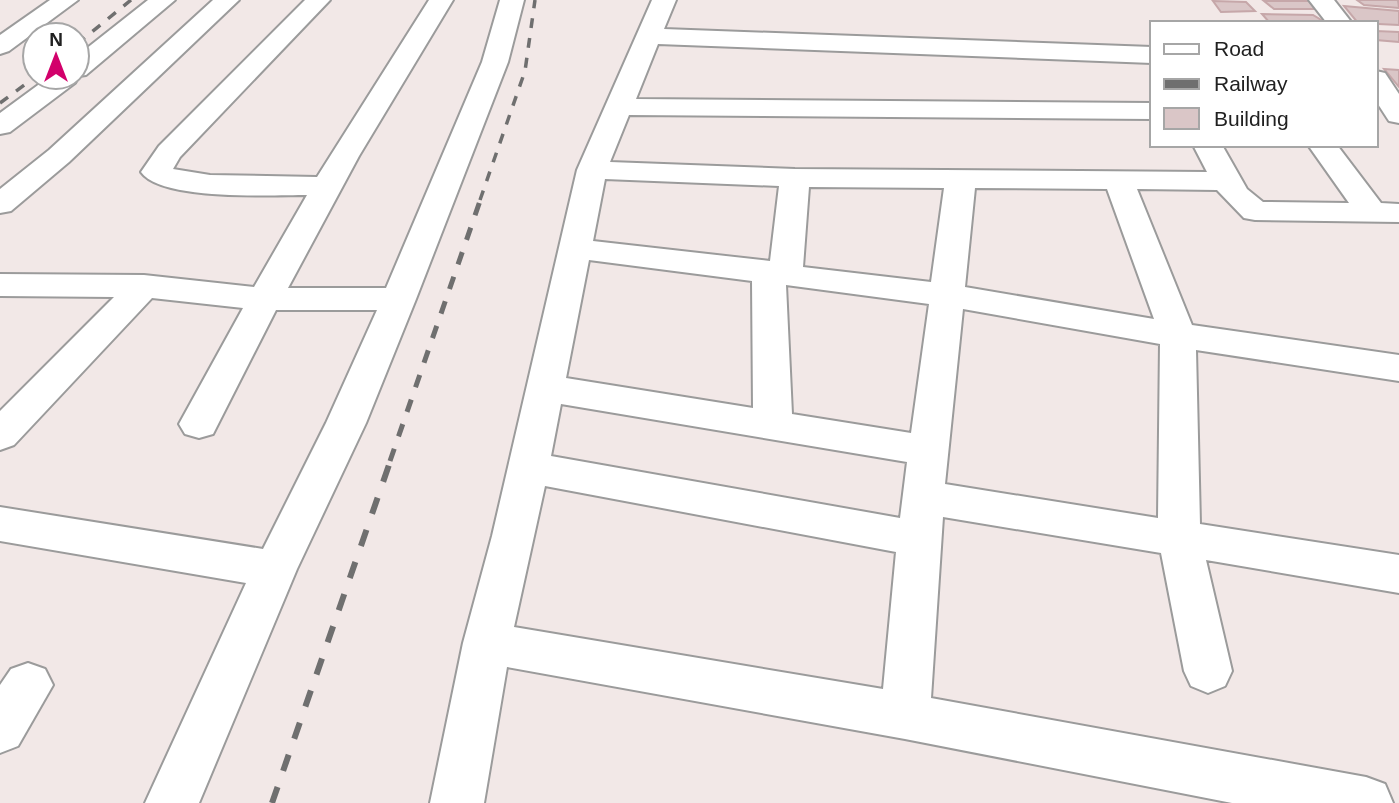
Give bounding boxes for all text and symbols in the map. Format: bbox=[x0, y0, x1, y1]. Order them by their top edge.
north arrow bbox=[21, 21, 91, 91]
legend bbox=[1150, 21, 1378, 147]
text: N bbox=[49, 29, 63, 50]
text: Road bbox=[1214, 37, 1264, 60]
text: Railway bbox=[1214, 72, 1288, 95]
text: Building bbox=[1214, 107, 1289, 130]

